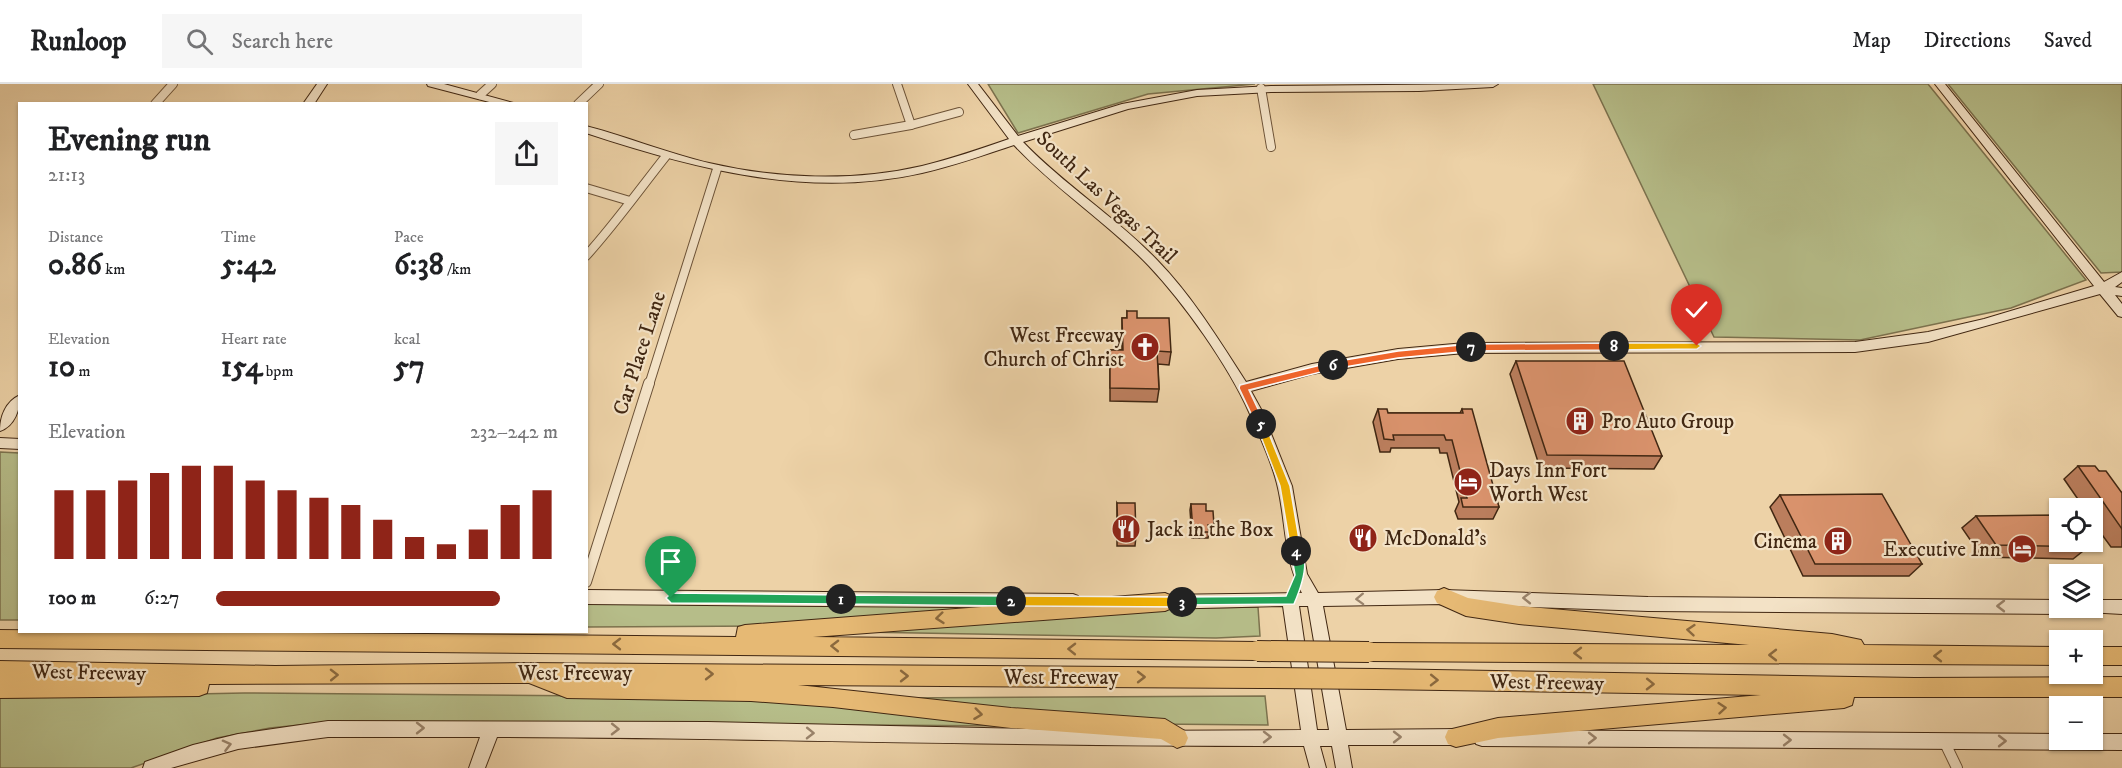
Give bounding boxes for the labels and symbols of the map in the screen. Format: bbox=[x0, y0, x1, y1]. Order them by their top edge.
street label: South Las Vegas Trail bbox=[1031, 126, 1183, 270]
pin bbox=[1671, 284, 1722, 346]
street label: Car Place Lane bbox=[608, 288, 672, 418]
place label: West Freeway Church of Christ bbox=[983, 323, 1125, 373]
church icon: West Freeway Church of Christ bbox=[1129, 331, 1161, 363]
pin: 8 bbox=[1599, 331, 1629, 361]
pin: 7 bbox=[1456, 332, 1486, 362]
pin: 6 bbox=[1318, 350, 1348, 380]
building icon: Pro Auto Group bbox=[1564, 405, 1596, 437]
pin: 5 bbox=[1246, 409, 1276, 439]
place label: Pro Auto Group bbox=[1601, 409, 1734, 435]
place label: Days Inn Fort Worth West bbox=[1488, 458, 1607, 508]
hotel icon: Days Inn Fort Worth West bbox=[1452, 466, 1484, 498]
restaurant icon: Jack in the Box bbox=[1110, 513, 1142, 545]
place label: Jack in the Box bbox=[1145, 517, 1273, 543]
restaurant icon: McDonald's bbox=[1347, 522, 1379, 554]
building icon: Cinema bbox=[1822, 525, 1854, 557]
place label: McDonald's bbox=[1384, 526, 1487, 552]
place label: Cinema bbox=[1753, 529, 1817, 555]
hotel icon: Executive Inn bbox=[2006, 533, 2038, 565]
pin bbox=[645, 536, 696, 598]
pin: 4 bbox=[1281, 536, 1311, 566]
place label: Executive Inn bbox=[1883, 537, 2001, 563]
pin: 1 bbox=[826, 584, 856, 614]
pin: 2 bbox=[996, 586, 1026, 616]
pin: 3 bbox=[1167, 587, 1197, 617]
one-way arrow bbox=[1523, 592, 1532, 604]
one-way arrow bbox=[1355, 593, 1364, 606]
one-way arrow bbox=[1997, 600, 2006, 613]
one-way arrow bbox=[935, 611, 944, 624]
one-way arrow bbox=[1686, 623, 1695, 636]
one-way arrow bbox=[613, 637, 622, 650]
one-way arrow bbox=[831, 640, 840, 652]
one-way arrow bbox=[1068, 642, 1077, 655]
one-way arrow bbox=[1573, 647, 1582, 659]
one-way arrow bbox=[1768, 649, 1777, 661]
one-way arrow bbox=[1934, 650, 1943, 662]
street label: West Freeway bbox=[31, 659, 147, 687]
street label: West Freeway bbox=[517, 661, 633, 687]
street label: West Freeway bbox=[1003, 665, 1119, 691]
one-way arrow bbox=[704, 668, 713, 680]
one-way arrow bbox=[329, 669, 338, 681]
street label: West Freeway bbox=[1489, 669, 1605, 697]
one-way arrow bbox=[899, 670, 908, 682]
one-way arrow bbox=[1136, 671, 1145, 683]
one-way arrow bbox=[1429, 673, 1438, 686]
one-way arrow bbox=[1645, 677, 1654, 690]
one-way arrow bbox=[1718, 702, 1727, 715]
one-way arrow bbox=[973, 707, 982, 720]
one-way arrow bbox=[416, 722, 425, 734]
one-way arrow bbox=[611, 723, 620, 735]
one-way arrow bbox=[805, 726, 814, 739]
one-way arrow bbox=[1263, 731, 1272, 743]
one-way arrow bbox=[1392, 731, 1401, 743]
one-way arrow bbox=[1587, 732, 1596, 744]
one-way arrow bbox=[1782, 734, 1791, 746]
one-way arrow bbox=[1998, 735, 2007, 747]
one-way arrow bbox=[221, 739, 231, 752]

